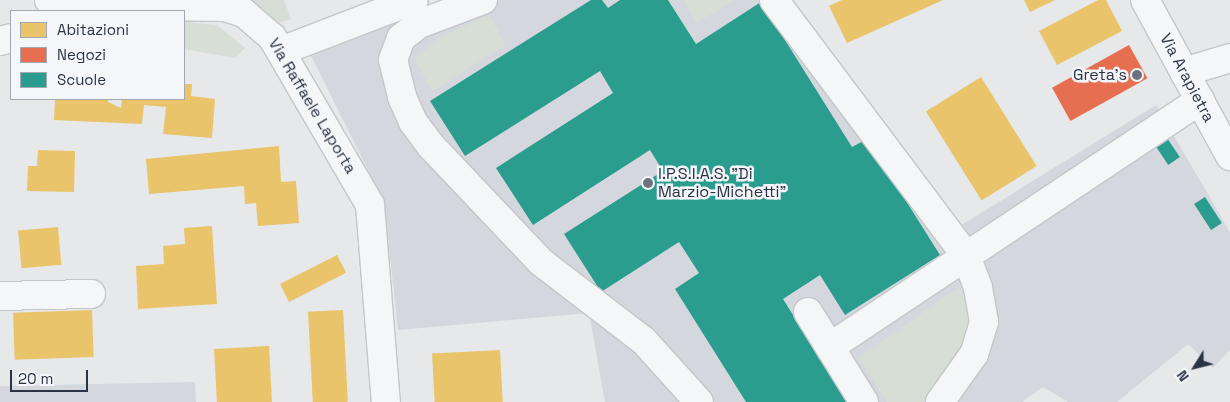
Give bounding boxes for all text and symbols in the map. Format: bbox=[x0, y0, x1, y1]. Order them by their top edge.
legend bbox=[10, 10, 185, 100]
text: Abitazioni bbox=[57, 20, 129, 39]
street label: Via Arapietra bbox=[1156, 30, 1218, 126]
street label: Via Raffaele Laporta bbox=[264, 35, 360, 177]
text: Negozi bbox=[57, 45, 106, 64]
place label: Greta's bbox=[1073, 65, 1127, 85]
marker: Greta's bbox=[1131, 69, 1143, 81]
text: Scuole bbox=[57, 70, 106, 89]
place label: I.P.S.I.A.S. "Di Marzio-Michetti" bbox=[658, 164, 786, 202]
marker: I.P.S.I.A.S. "Di Marzio-Michetti" bbox=[642, 177, 654, 189]
north arrow bbox=[1170, 342, 1220, 392]
scale bar bbox=[12, 360, 90, 392]
text: N bbox=[1173, 367, 1193, 385]
text: 20 m bbox=[18, 369, 53, 388]

